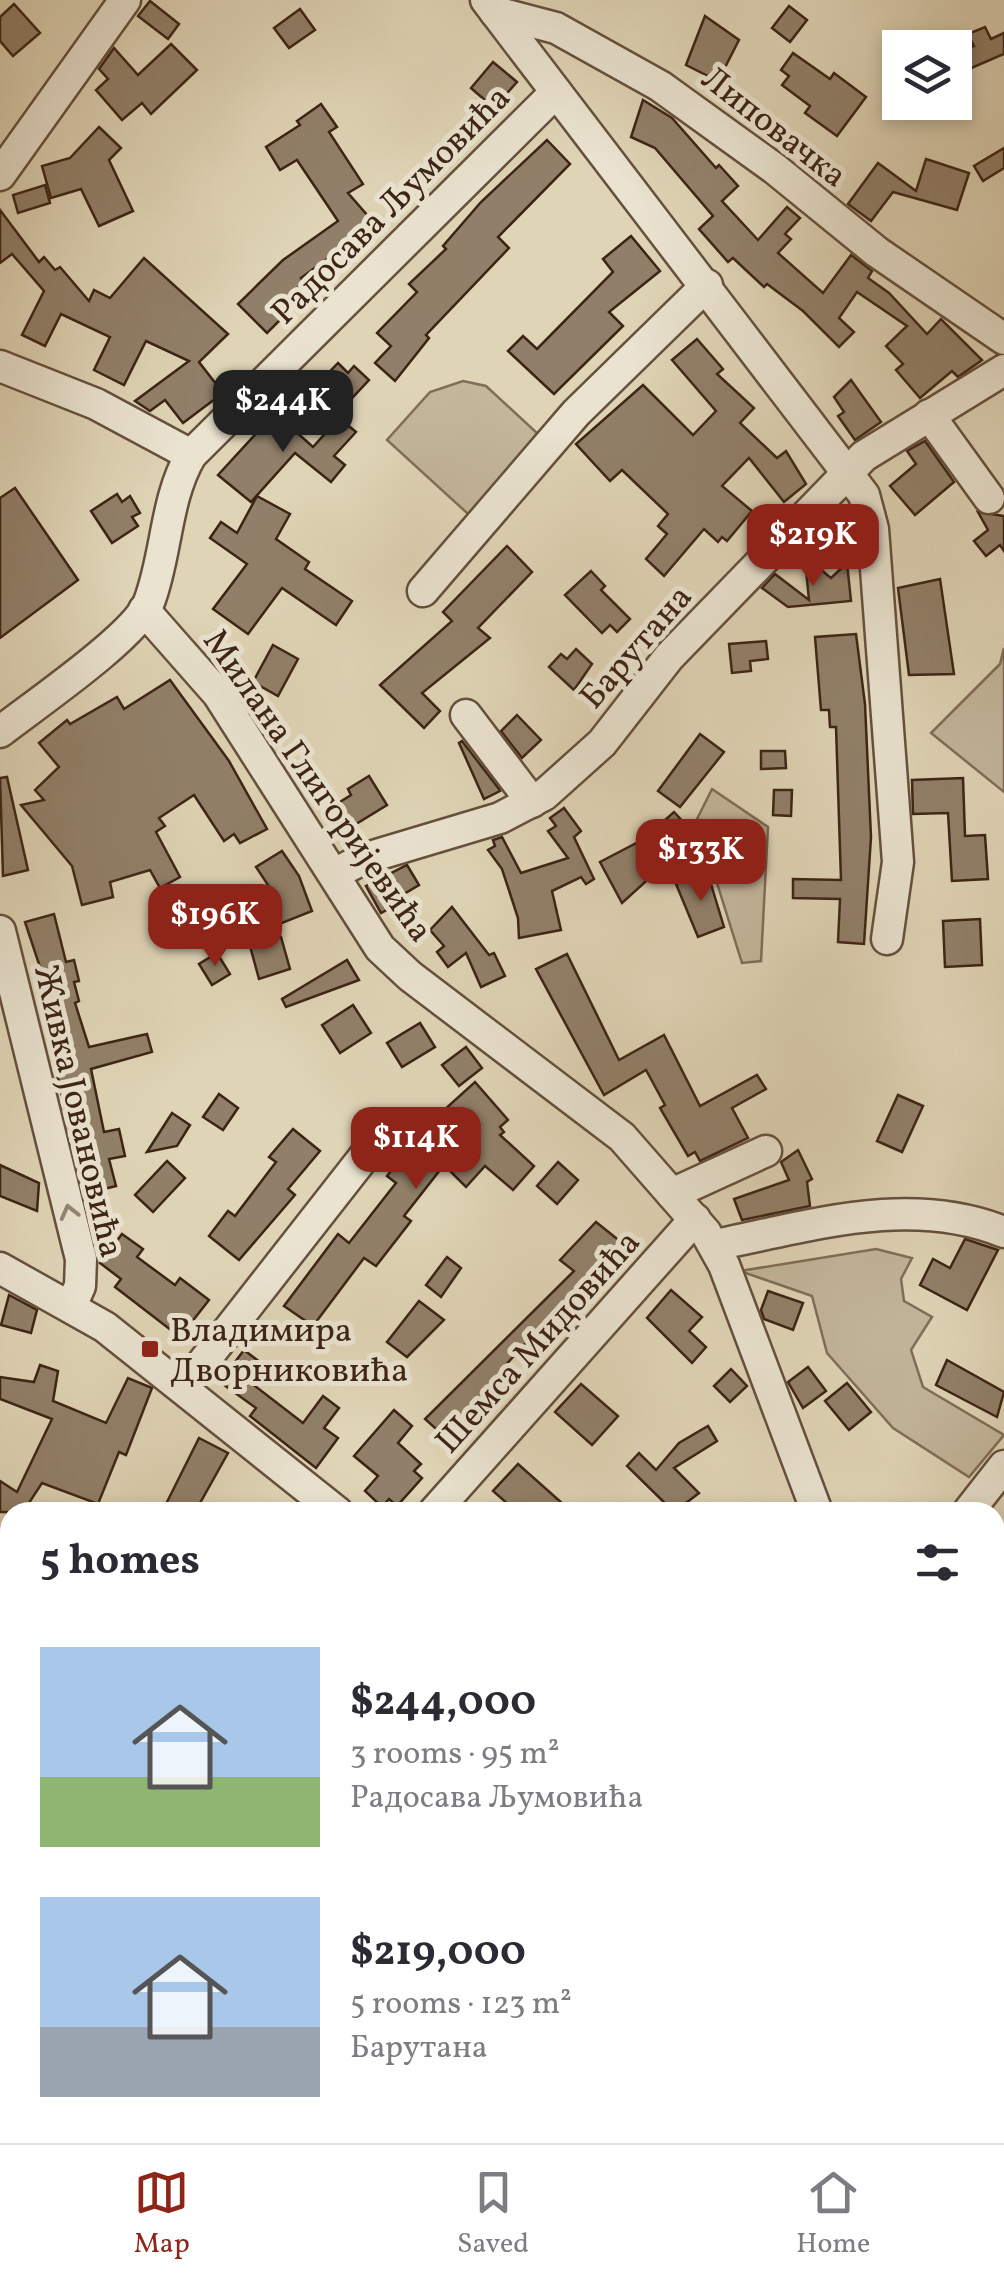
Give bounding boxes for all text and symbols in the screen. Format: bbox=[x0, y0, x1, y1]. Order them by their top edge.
map controls bbox=[882, 30, 972, 120]
button: layers bbox=[882, 30, 972, 120]
street label: Липовачка bbox=[690, 56, 856, 200]
street label: Радосава Љумовића bbox=[262, 76, 523, 337]
pin: $244K bbox=[213, 370, 353, 455]
text: $244K bbox=[235, 380, 331, 424]
pin: $219K bbox=[743, 504, 883, 589]
text: $219K bbox=[769, 514, 857, 558]
street label: Барутана bbox=[570, 575, 705, 720]
street label: Милана Глигоријевића bbox=[190, 620, 443, 953]
pin: $133K bbox=[631, 819, 771, 904]
text: $133K bbox=[658, 829, 744, 873]
pin: $196K bbox=[145, 884, 285, 969]
text: $196K bbox=[170, 894, 260, 938]
street label: Живка Јовановића bbox=[20, 961, 134, 1263]
pin: $114K bbox=[346, 1107, 486, 1192]
text: $114K bbox=[373, 1117, 459, 1161]
one-way arrow bbox=[59, 1204, 80, 1221]
street label: Шемса Мидовића bbox=[426, 1221, 653, 1465]
place label: Владимира Дворниковића bbox=[170, 1308, 409, 1396]
marker: Владимира Дворниковића bbox=[139, 1338, 161, 1360]
text: 5 homes bbox=[40, 1533, 200, 1592]
icon: filters bbox=[910, 1535, 965, 1590]
text: $244,000 bbox=[350, 1674, 536, 1733]
icon: home bbox=[120, 1687, 240, 1807]
text: 3 rooms · 95 m² bbox=[350, 1733, 560, 1777]
text: Радосава Љумовића bbox=[350, 1777, 643, 1821]
text: $219,000 bbox=[350, 1924, 526, 1983]
icon: home bbox=[120, 1937, 240, 2057]
text: 5 rooms · 123 m² bbox=[350, 1983, 572, 2027]
text: Барутана bbox=[350, 2027, 488, 2071]
tab: Map bbox=[134, 2165, 190, 2264]
tab: Saved bbox=[457, 2165, 529, 2264]
tab: Home bbox=[796, 2165, 870, 2264]

